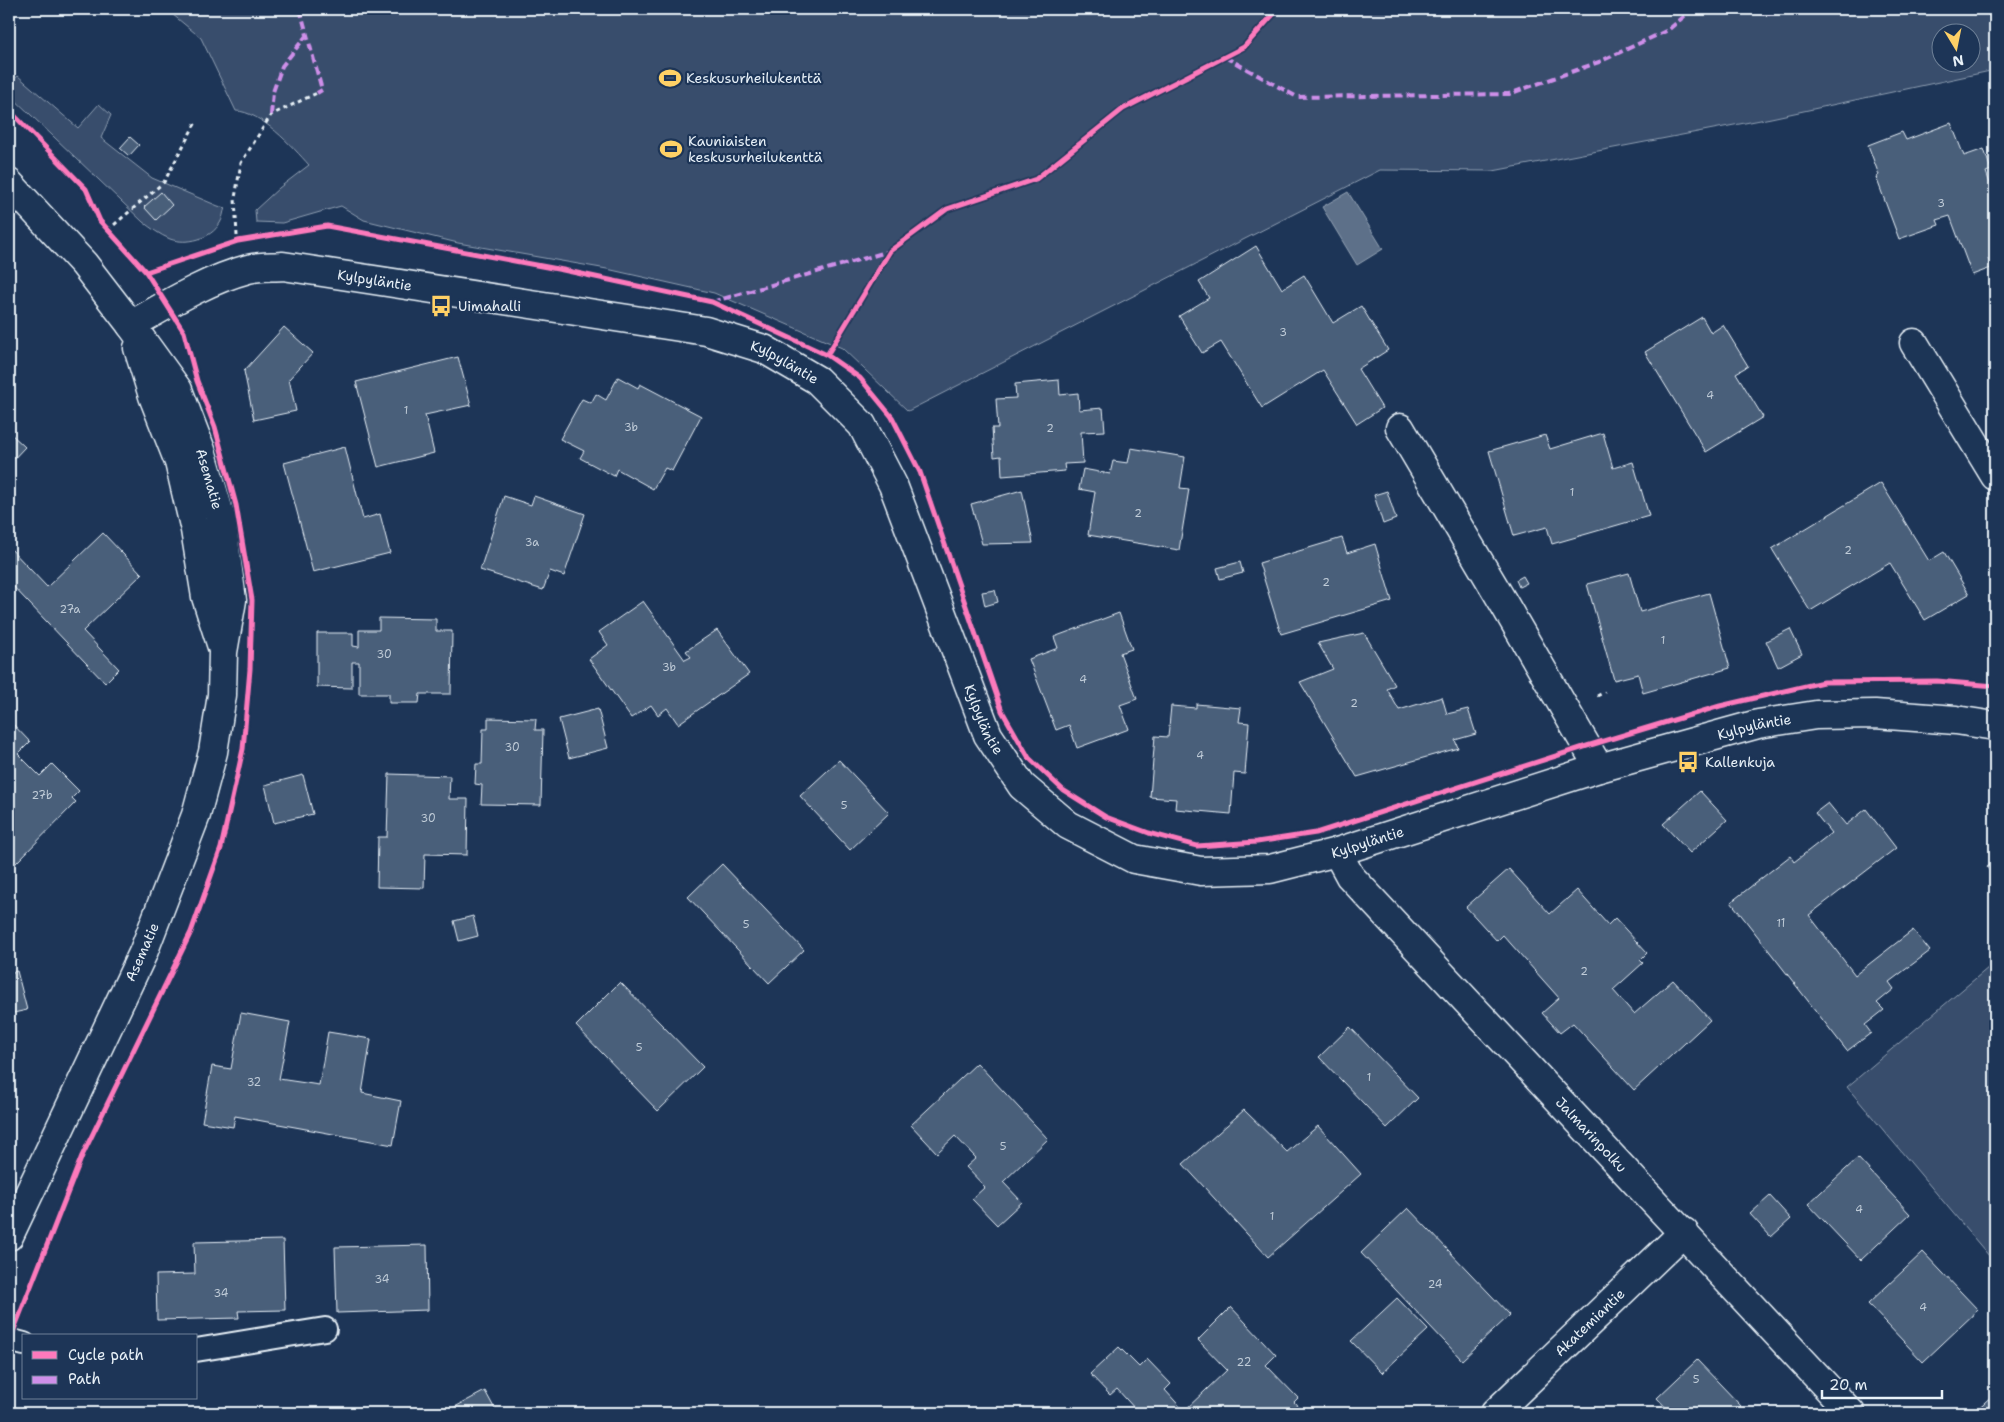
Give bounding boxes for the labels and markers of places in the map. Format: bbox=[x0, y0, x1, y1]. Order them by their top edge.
sports icon: Keskusurheilukenttä bbox=[657, 65, 683, 91]
place label: Keskusurheilukenttä bbox=[686, 69, 822, 87]
place label: Kauniaisten keskusurheilukenttä bbox=[688, 132, 823, 166]
sports icon: Kauniaisten keskusurheilukenttä bbox=[658, 136, 684, 162]
bus stop icon: Uimahalli bbox=[428, 293, 454, 319]
place label: Uimahalli bbox=[458, 297, 521, 315]
bus stop icon: Kallenkuja bbox=[1675, 749, 1701, 775]
place label: Kallenkuja bbox=[1705, 753, 1775, 771]

